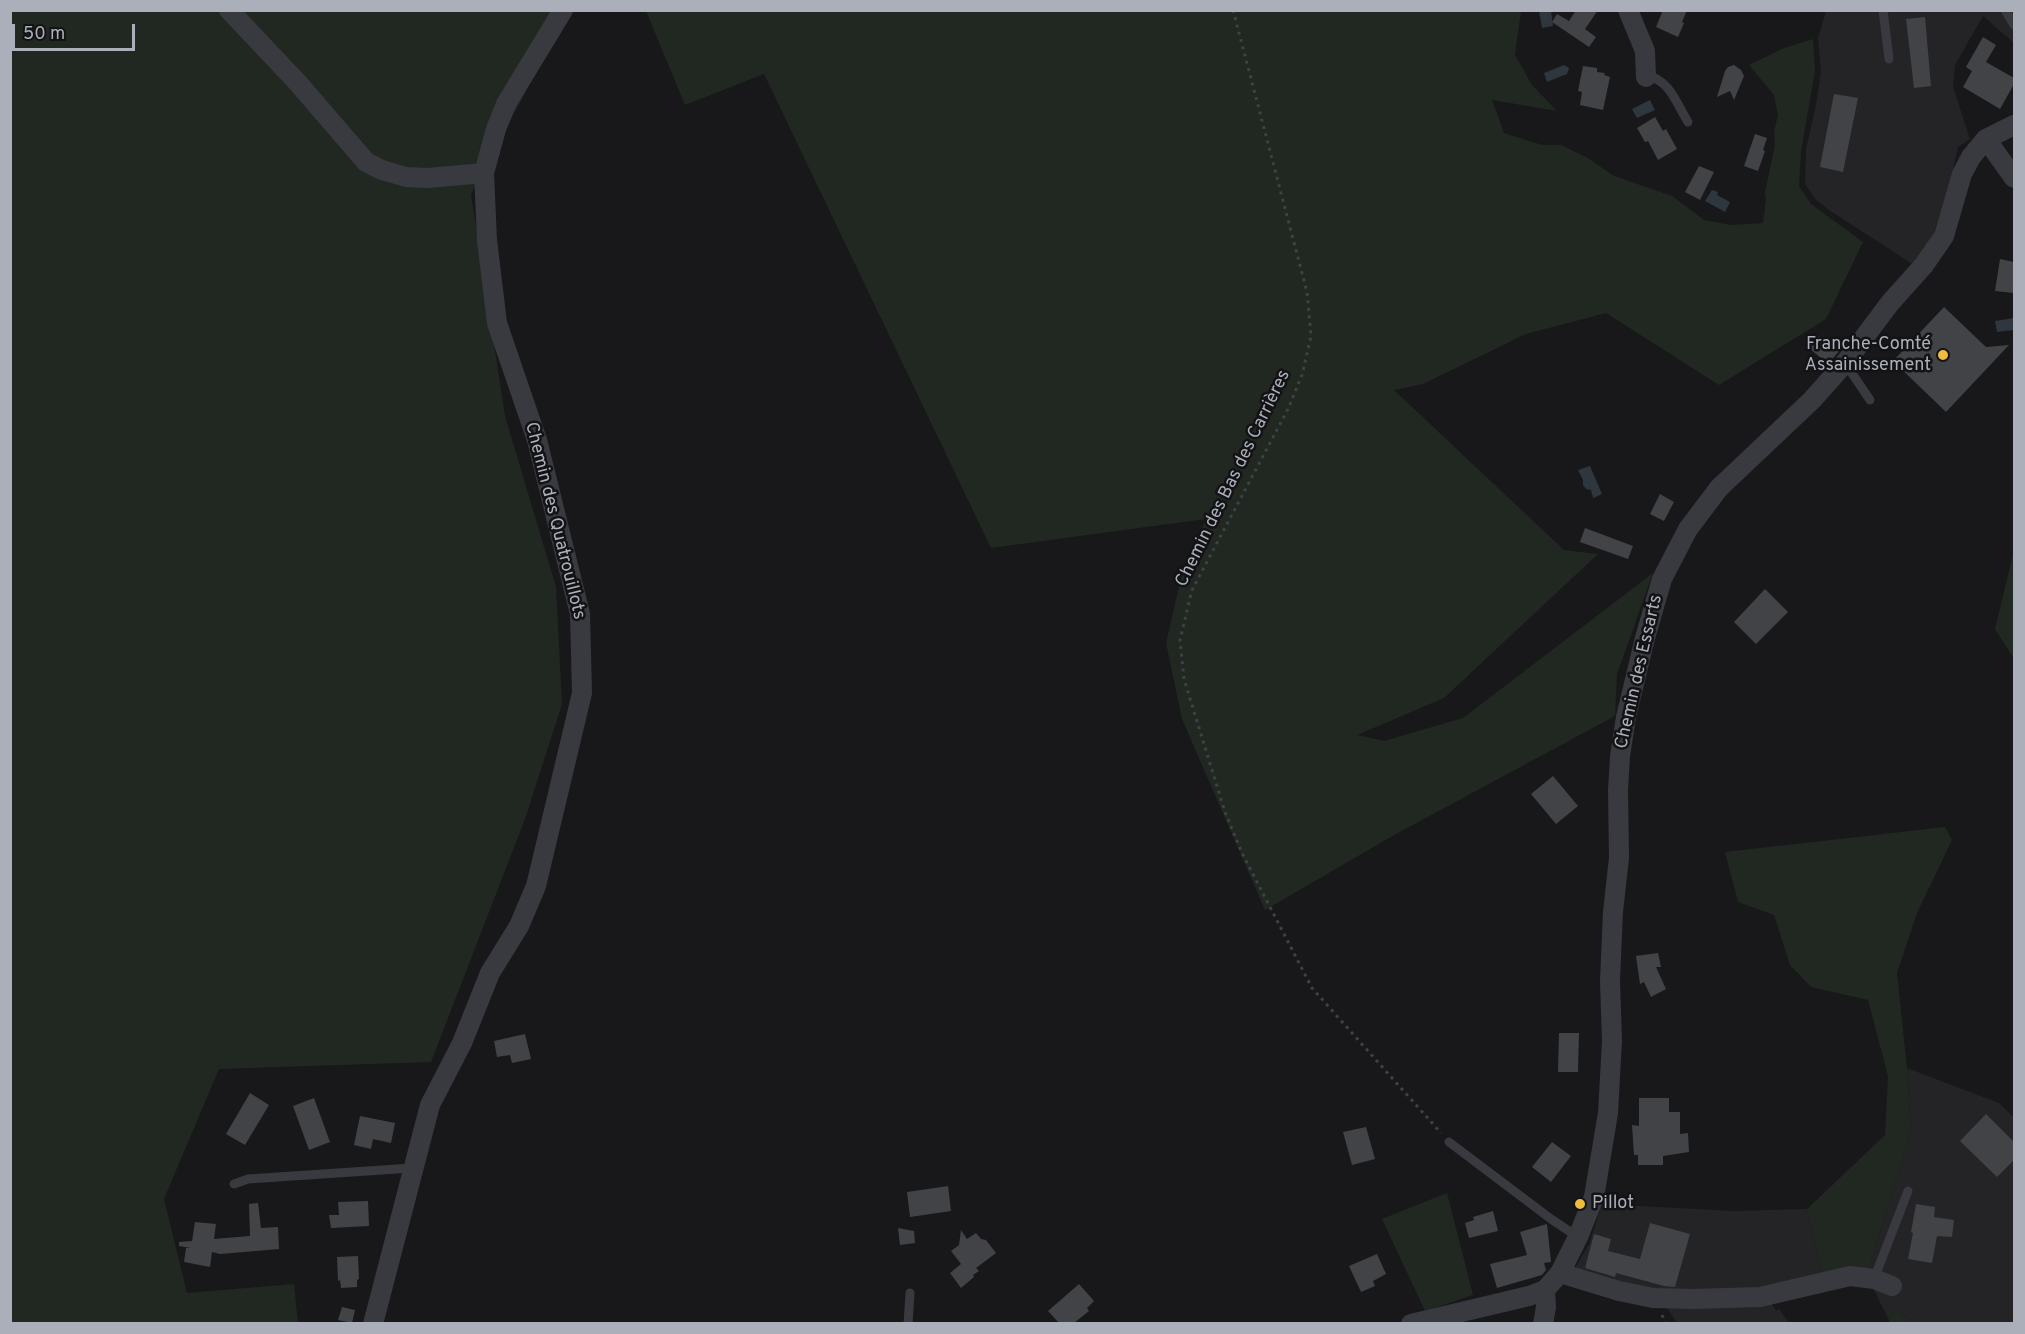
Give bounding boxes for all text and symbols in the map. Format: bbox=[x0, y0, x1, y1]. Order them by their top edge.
scale bar bbox=[15, 12, 138, 50]
text: 50 m bbox=[23, 23, 65, 46]
place label: Franche-Comté Assainissement bbox=[1805, 334, 1931, 376]
marker: Franche-Comté Assainissement bbox=[1936, 348, 1950, 362]
street label: Chemin des Bas des Carrières bbox=[1172, 367, 1296, 591]
street label: Chemin des Quatrouillots bbox=[519, 420, 589, 622]
street label: Chemin des Essarts bbox=[1612, 593, 1668, 751]
place label: Pillot bbox=[1592, 1193, 1634, 1215]
marker: Pillot bbox=[1573, 1197, 1587, 1211]

